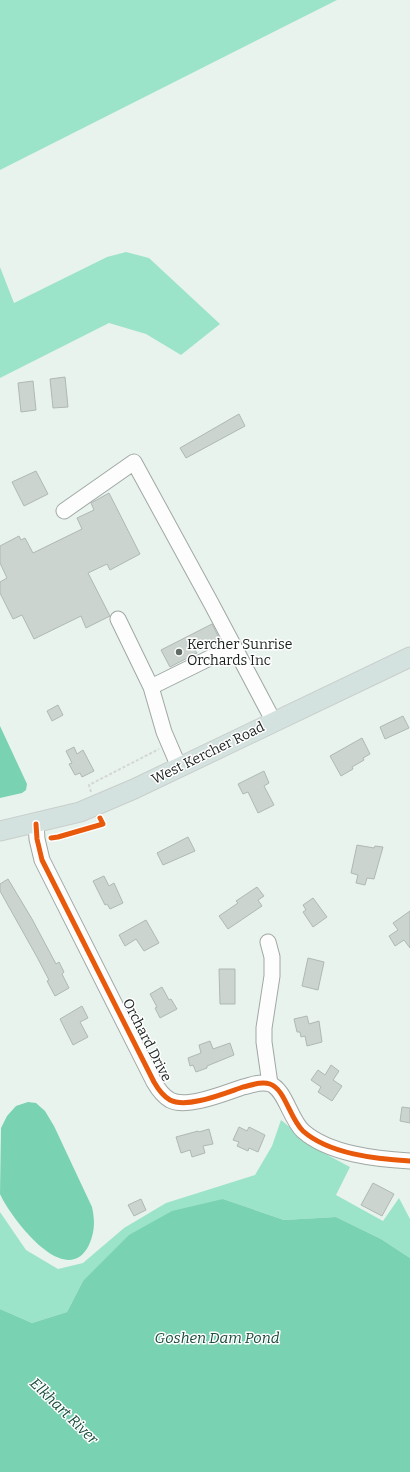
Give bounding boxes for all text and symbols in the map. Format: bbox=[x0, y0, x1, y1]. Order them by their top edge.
place label: Kercher Sunrise Orchards Inc bbox=[187, 636, 292, 669]
marker: Kercher Sunrise Orchards Inc bbox=[174, 647, 184, 657]
street label: West Kercher Road bbox=[149, 718, 267, 788]
street label: Orchard Drive bbox=[119, 996, 175, 1084]
water label: Goshen Dam Pond bbox=[154, 1329, 280, 1347]
water label: Elkhart River bbox=[26, 1374, 102, 1448]

